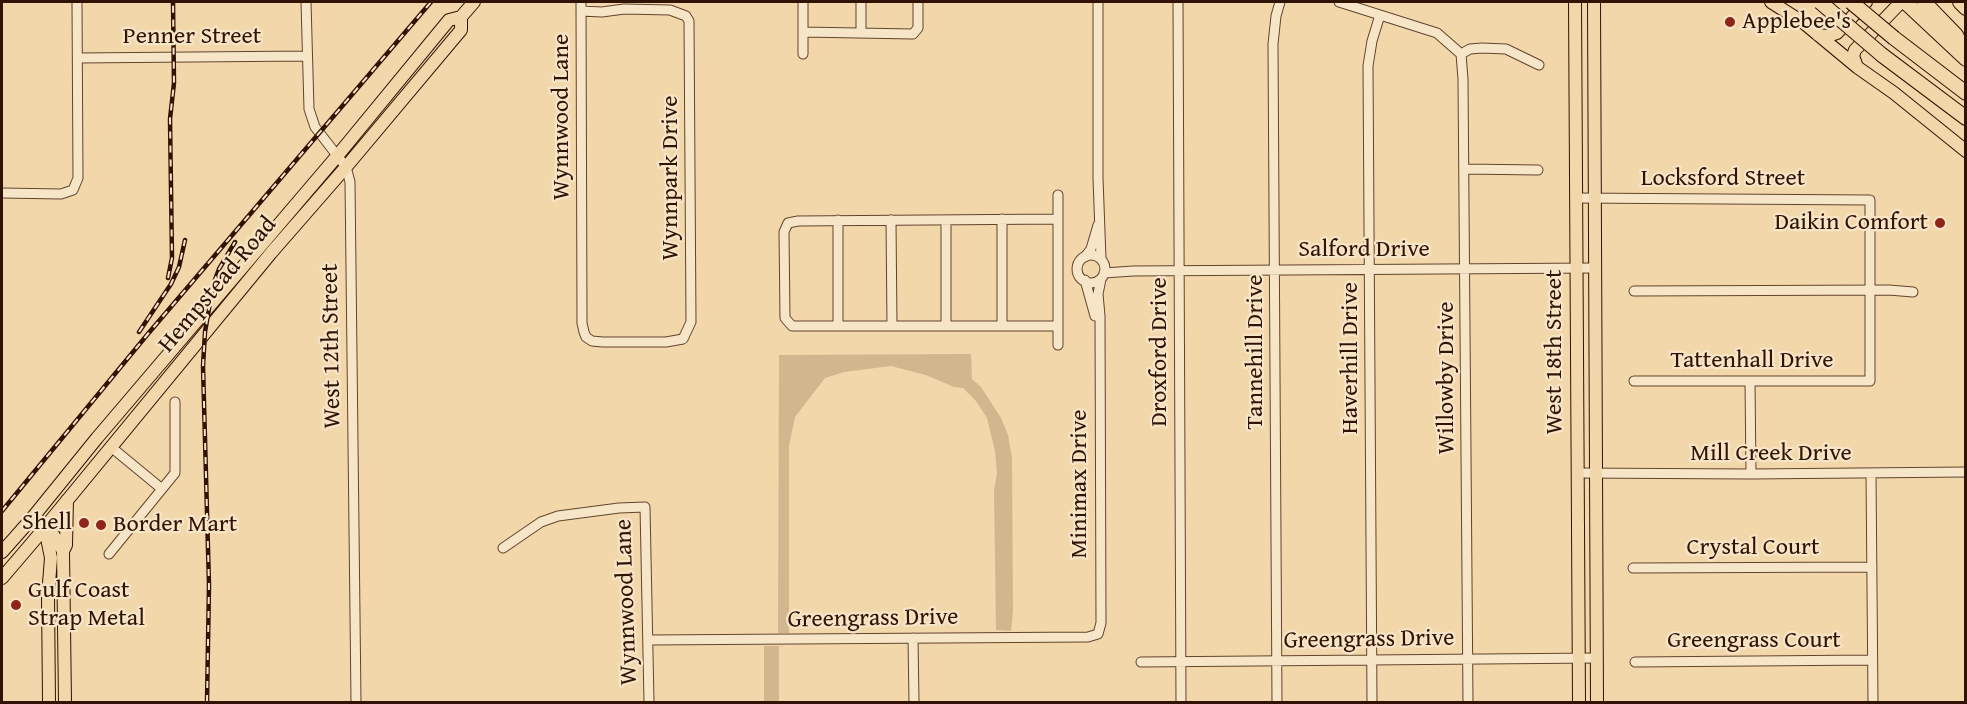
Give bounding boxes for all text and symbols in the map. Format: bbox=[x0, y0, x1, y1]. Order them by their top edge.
place label: Applebee's bbox=[1742, 8, 1851, 36]
marker: Applebee's bbox=[1723, 15, 1737, 29]
street label: Penner Street bbox=[123, 23, 261, 51]
street label: Wynnwood Lane bbox=[548, 34, 576, 200]
street label: Wynnpark Drive bbox=[657, 96, 685, 260]
street label: Locksford Street bbox=[1641, 165, 1805, 193]
place label: Daikin Comfort bbox=[1774, 209, 1928, 237]
street label: Hempstead Road bbox=[153, 211, 283, 359]
marker: Daikin Comfort bbox=[1933, 216, 1947, 230]
street label: Salford Drive bbox=[1298, 236, 1430, 264]
street label: West 12th Street bbox=[316, 263, 348, 429]
street label: West 18th Street bbox=[1541, 269, 1569, 435]
street label: Tannehill Drive bbox=[1242, 275, 1270, 429]
street label: Droxford Drive bbox=[1146, 277, 1174, 427]
street label: Haverhill Drive bbox=[1337, 282, 1365, 434]
street label: Willowby Drive bbox=[1433, 301, 1461, 455]
street label: Tattenhall Drive bbox=[1671, 347, 1833, 375]
street label: Minimax Drive bbox=[1066, 410, 1094, 558]
street label: Mill Creek Drive bbox=[1690, 440, 1852, 468]
place label: Shell bbox=[22, 509, 72, 537]
place label: Border Mart bbox=[113, 511, 237, 539]
marker: Shell bbox=[77, 516, 91, 530]
marker: Border Mart bbox=[94, 518, 108, 532]
street label: Wynnwood Lane bbox=[610, 518, 644, 686]
street label: Crystal Court bbox=[1687, 534, 1819, 562]
place label: Gulf Coast Strap Metal bbox=[28, 577, 145, 633]
marker: Gulf Coast Strap Metal bbox=[9, 598, 23, 612]
street label: Greengrass Drive bbox=[787, 603, 959, 635]
street label: Greengrass Drive bbox=[1283, 624, 1455, 656]
street label: Greengrass Court bbox=[1667, 627, 1841, 655]

